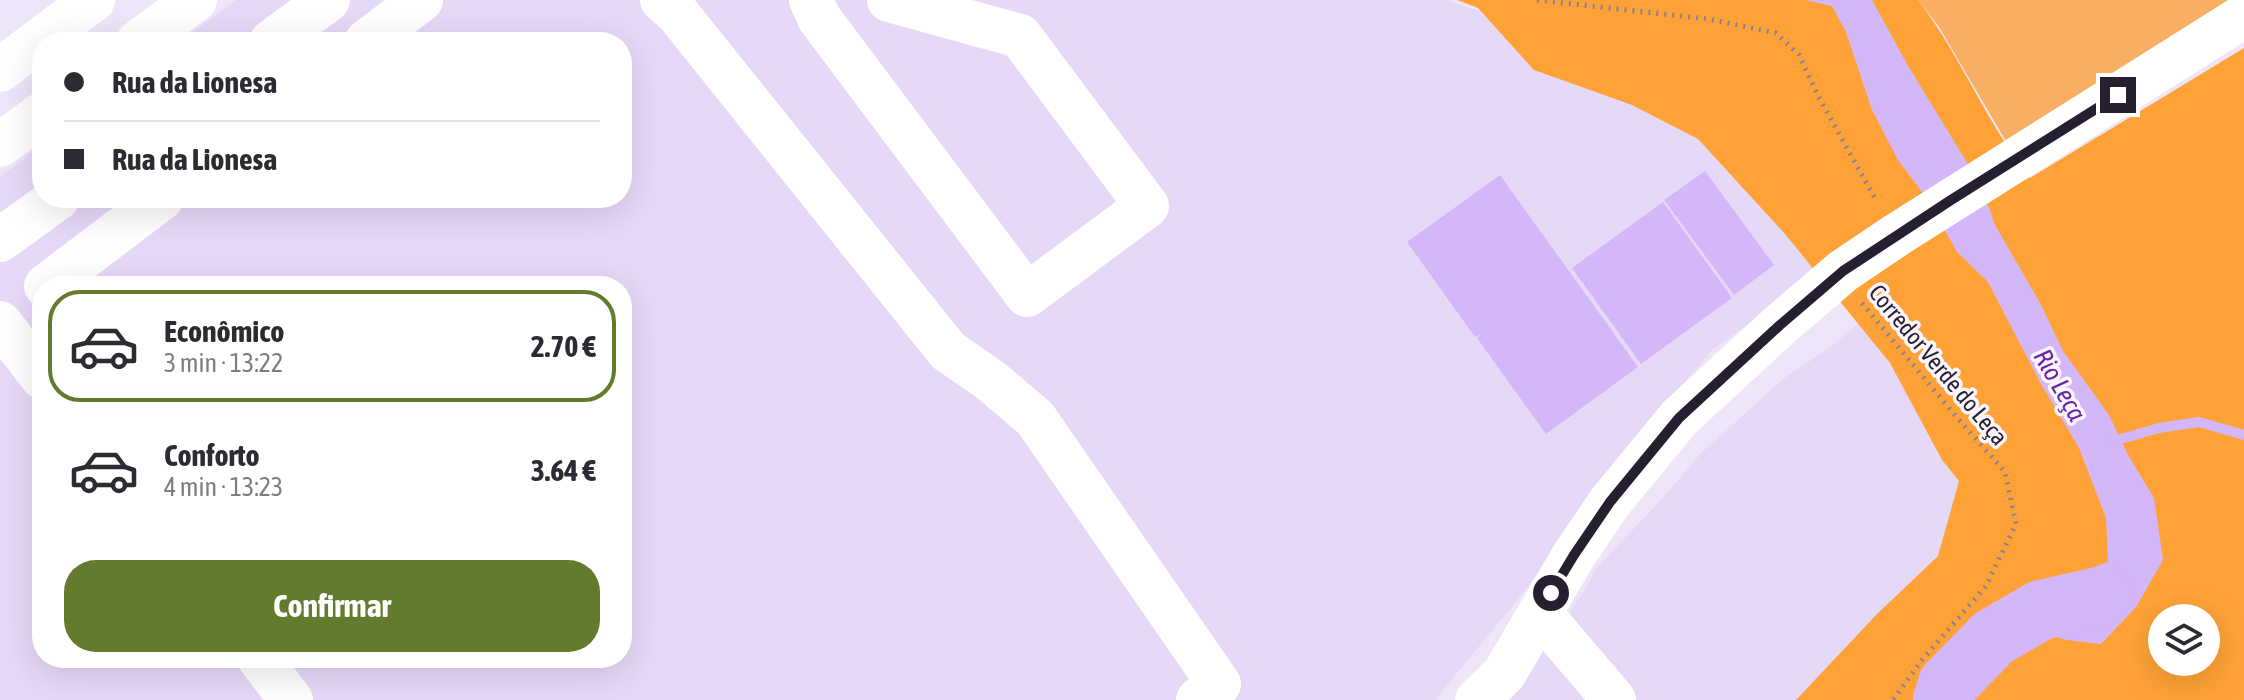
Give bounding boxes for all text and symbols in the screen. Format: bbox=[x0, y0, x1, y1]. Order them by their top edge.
text: Rua da Lionesa bbox=[112, 65, 277, 99]
route end bbox=[2100, 77, 2136, 113]
text: Rua da Lionesa bbox=[112, 142, 277, 176]
street label: Corredor Verde do Leça bbox=[1864, 279, 2013, 450]
icon: car bbox=[68, 310, 140, 382]
text: Econômico bbox=[164, 314, 284, 348]
text: 2.70 € bbox=[531, 329, 596, 363]
water label: Rio Leça bbox=[2028, 344, 2092, 426]
text: 3 min · 13:22 bbox=[164, 348, 283, 378]
icon: car bbox=[68, 434, 140, 506]
text: Conforto bbox=[164, 438, 260, 472]
text: 3.64 € bbox=[531, 453, 596, 487]
text: 4 min · 13:23 bbox=[164, 472, 283, 502]
button: Confirmar bbox=[64, 560, 600, 652]
route start bbox=[1533, 575, 1569, 611]
map controls bbox=[2148, 604, 2220, 676]
button: layers bbox=[2148, 604, 2220, 676]

